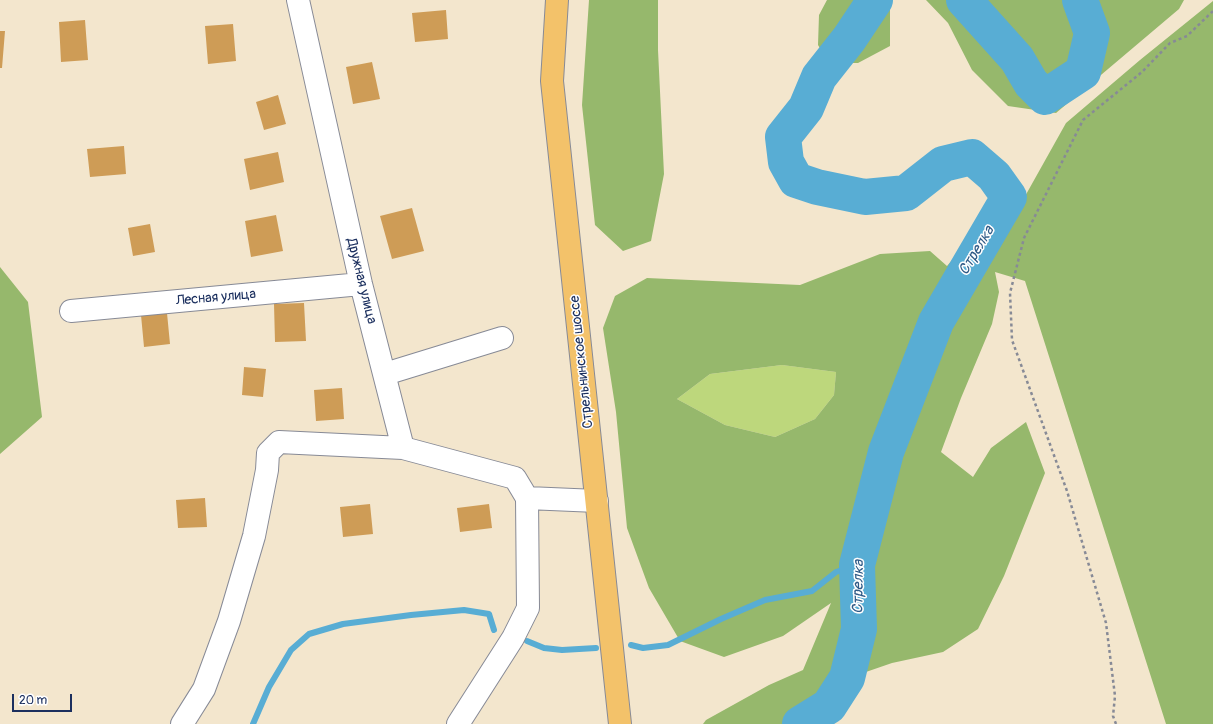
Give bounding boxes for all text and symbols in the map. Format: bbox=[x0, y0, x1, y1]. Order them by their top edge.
water label: Стрелка bbox=[955, 223, 999, 279]
street label: Дружная улица bbox=[342, 236, 380, 326]
street label: Лесная улица bbox=[175, 286, 257, 310]
street label: Стрельнинское шоссе bbox=[567, 295, 597, 429]
water label: Стрелка bbox=[850, 560, 868, 614]
scale bar bbox=[14, 686, 74, 712]
text: 20 m bbox=[19, 693, 47, 708]

